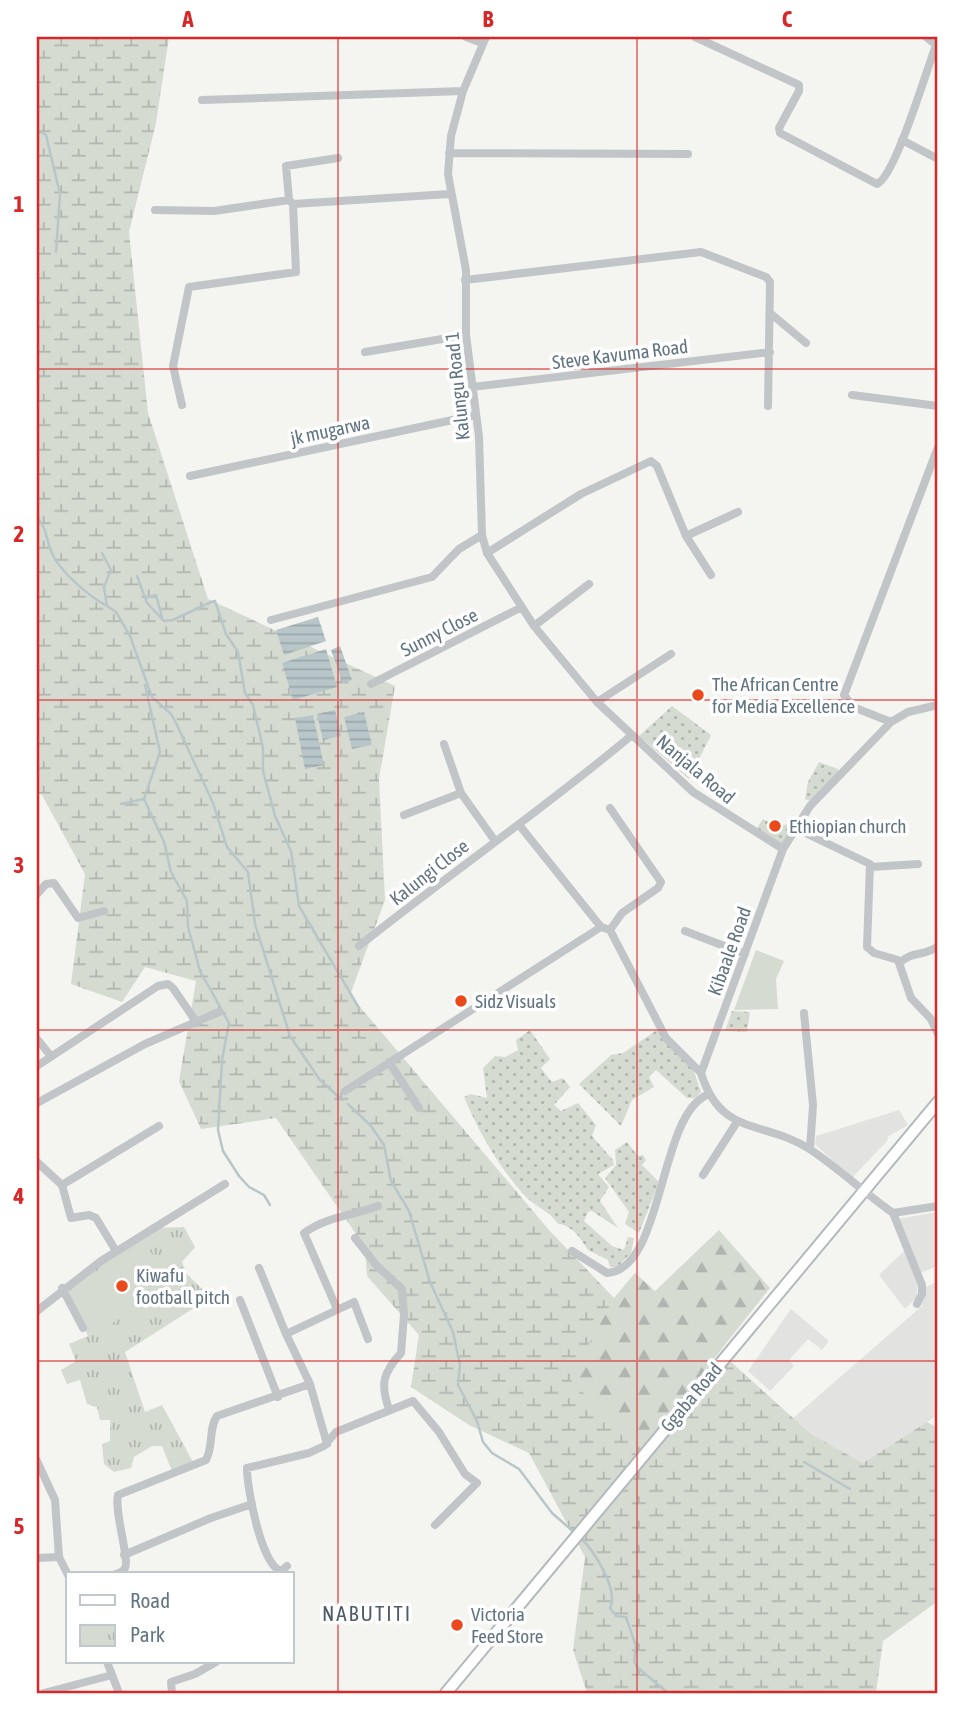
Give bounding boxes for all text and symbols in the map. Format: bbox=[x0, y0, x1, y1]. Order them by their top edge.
text: A bbox=[181, 6, 194, 32]
text: B bbox=[483, 6, 494, 32]
text: C bbox=[782, 6, 793, 32]
text: 1 bbox=[14, 191, 25, 217]
street label: Kalungu Road 1 bbox=[440, 331, 474, 441]
street label: Steve Kavuma Road bbox=[551, 335, 689, 373]
street label: jk mugarwa bbox=[287, 411, 372, 449]
text: 2 bbox=[14, 521, 24, 547]
street label: Sunny Close bbox=[397, 603, 481, 661]
place label: The African Centre for Media Excellence bbox=[712, 673, 855, 717]
marker: The African Centre for Media Excellence bbox=[690, 687, 706, 703]
street label: Nanjala Road bbox=[652, 730, 740, 808]
place label: Ethiopian church bbox=[789, 815, 906, 837]
marker: Ethiopian church bbox=[767, 818, 783, 834]
street label: Kalungi Close bbox=[385, 834, 473, 910]
text: 3 bbox=[14, 852, 24, 878]
street label: Kibaale Road bbox=[703, 904, 755, 998]
place label: Sidz Visuals bbox=[475, 990, 556, 1012]
marker: Sidz Visuals bbox=[453, 993, 469, 1009]
text: 4 bbox=[13, 1183, 25, 1209]
place label: Kiwafu football pitch bbox=[136, 1264, 230, 1308]
marker: Kiwafu football pitch bbox=[114, 1278, 130, 1294]
street label: Ggaba Road bbox=[656, 1358, 726, 1436]
text: 5 bbox=[14, 1513, 25, 1539]
legend bbox=[66, 1572, 294, 1664]
text: Road bbox=[130, 1588, 170, 1612]
district label: NABUTITI bbox=[322, 1601, 412, 1625]
place label: Victoria Feed Store bbox=[471, 1603, 543, 1647]
marker: Victoria Feed Store bbox=[449, 1617, 465, 1633]
text: Park bbox=[130, 1622, 165, 1646]

